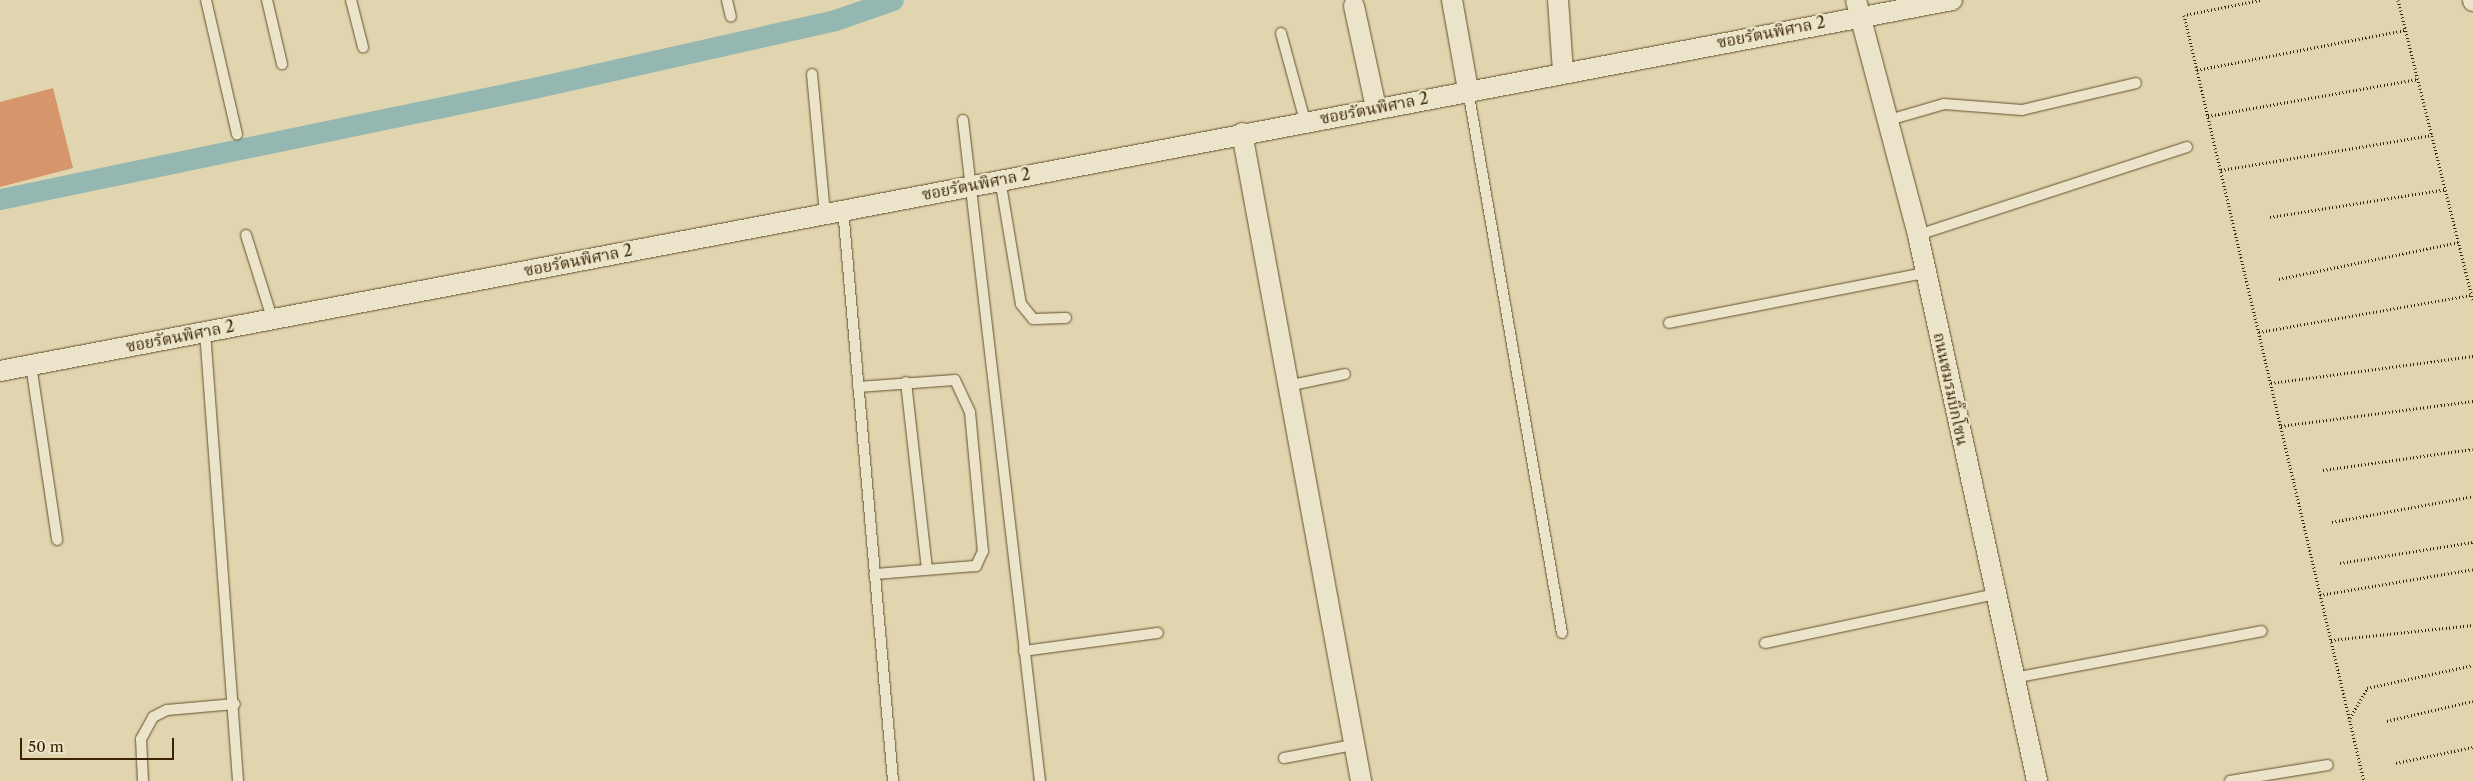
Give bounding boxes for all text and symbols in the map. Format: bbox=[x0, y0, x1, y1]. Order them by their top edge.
street label: ซอยรัตนพิศาล 2 bbox=[1715, 12, 1827, 52]
street label: ซอยรัตนพิศาล 2 bbox=[1318, 88, 1430, 128]
street label: ซอยรัตนพิศาล 2 bbox=[920, 164, 1032, 204]
street label: ซอยรัตนพิศาล 2 bbox=[522, 240, 634, 280]
street label: ซอยรัตนพิศาล 2 bbox=[124, 316, 236, 356]
street label: ถนนชมรมบิ๊กโซน bbox=[1930, 331, 1972, 447]
scale bar bbox=[22, 728, 176, 760]
text: 50 m bbox=[28, 737, 64, 756]

